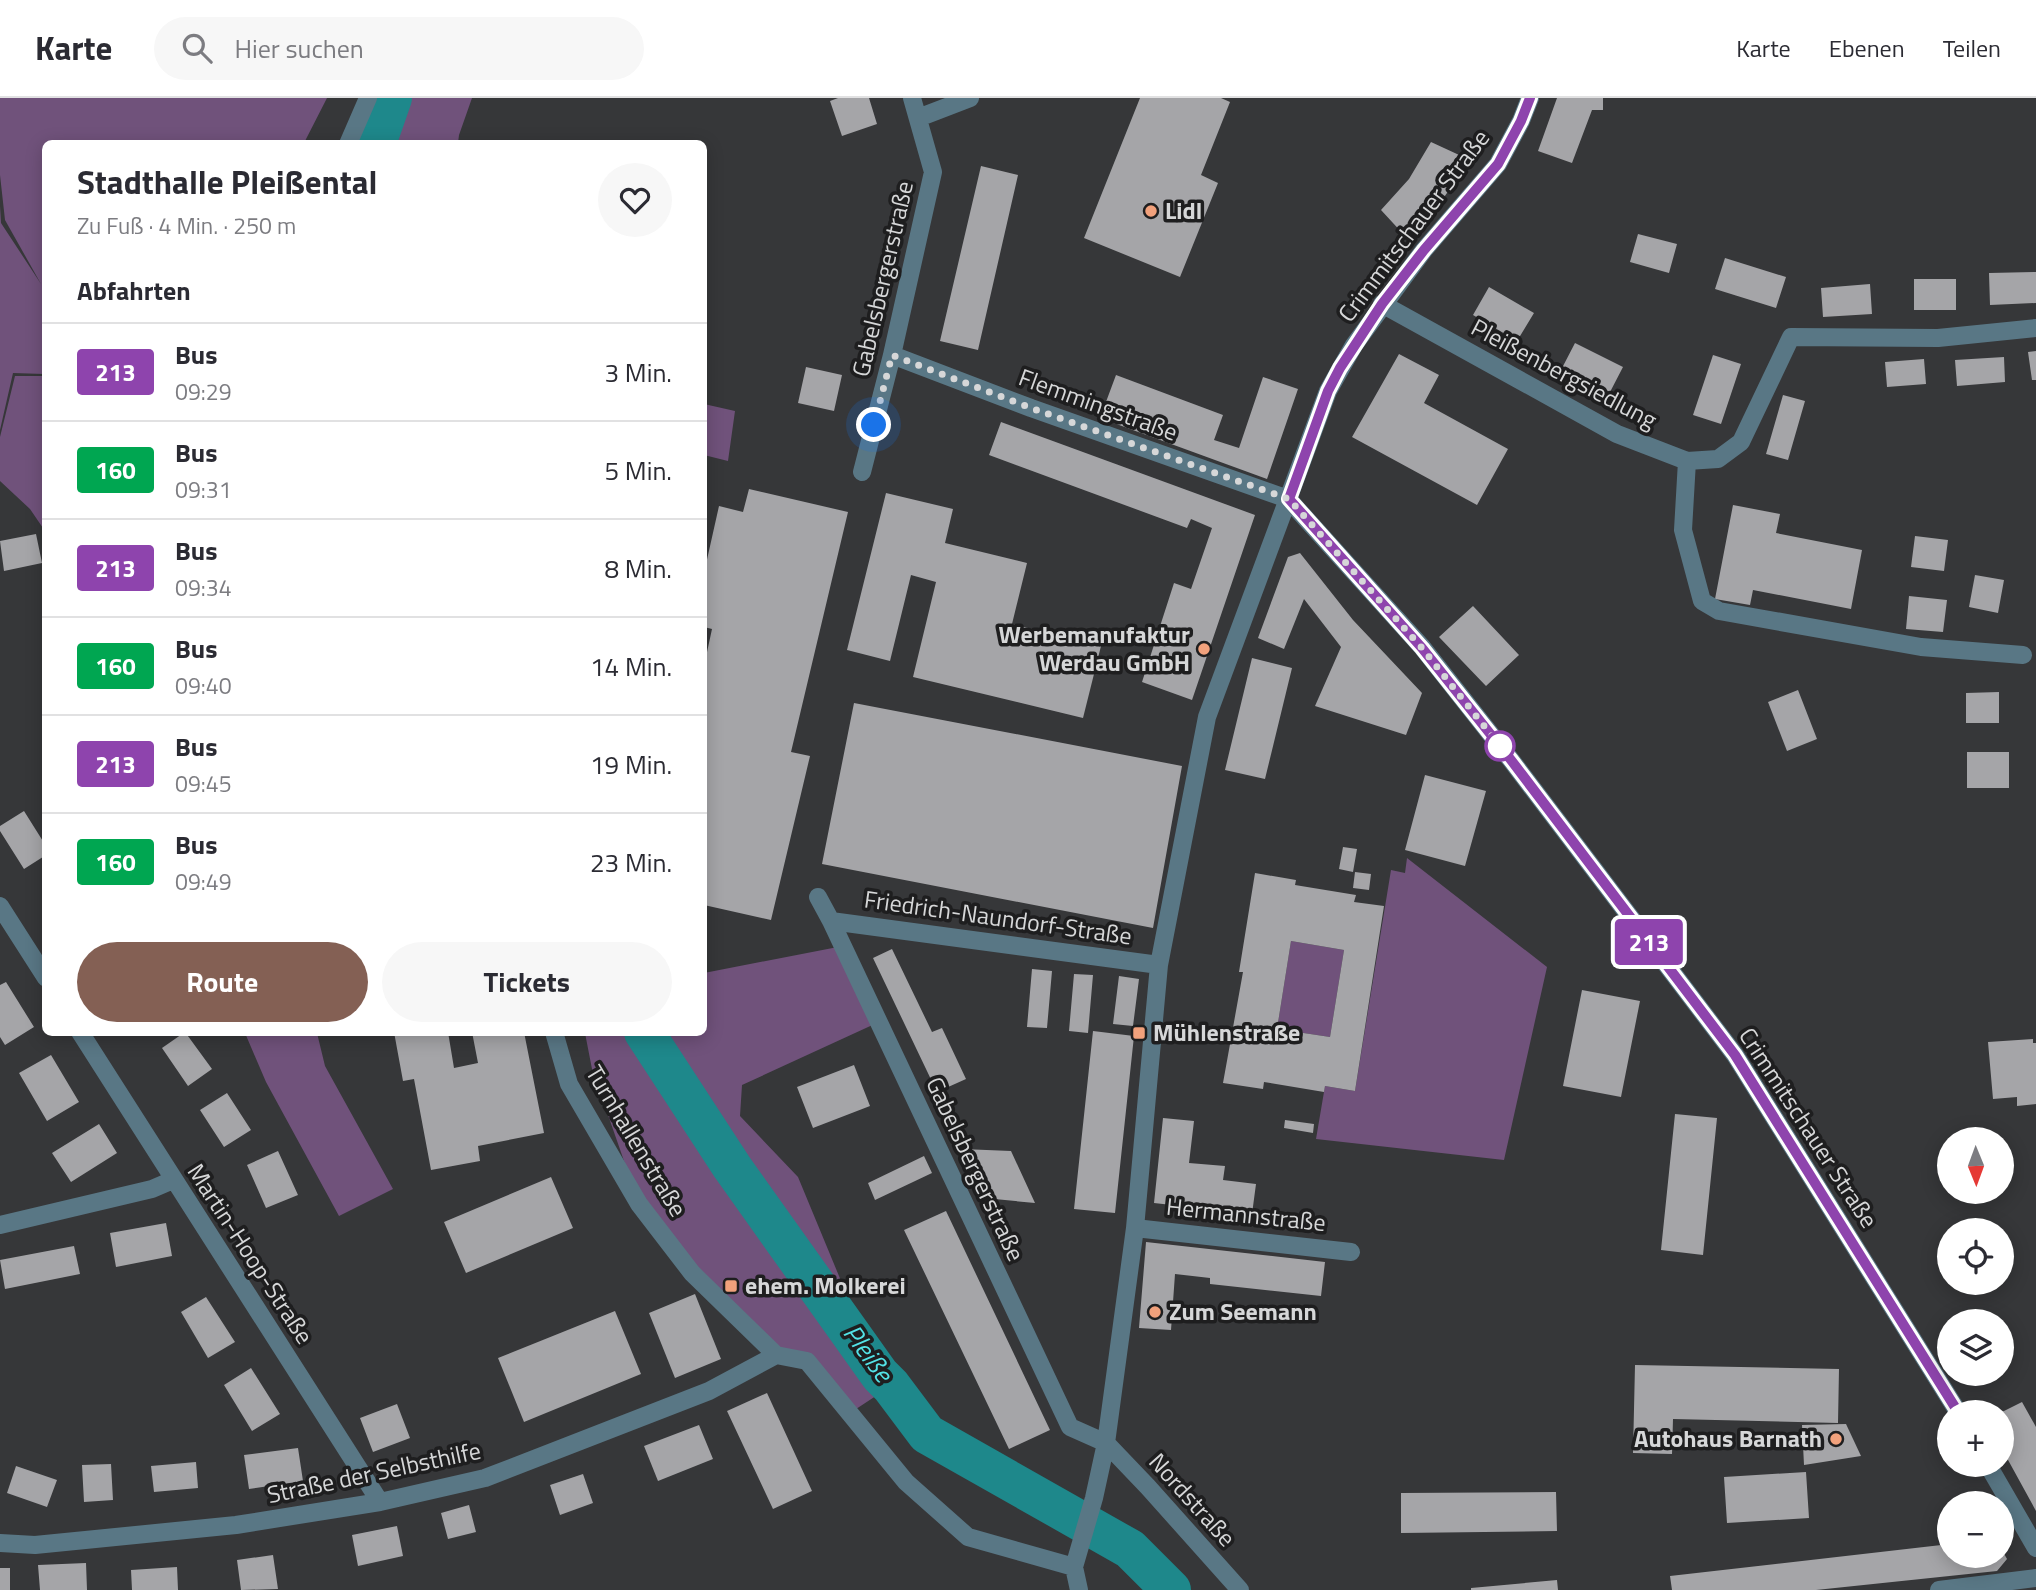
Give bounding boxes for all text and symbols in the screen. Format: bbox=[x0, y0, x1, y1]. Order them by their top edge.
search box bbox=[154, 17, 644, 80]
text: Karte bbox=[35, 23, 112, 73]
icon: search bbox=[178, 29, 216, 67]
text: Hier suchen bbox=[234, 29, 364, 68]
text: Karte bbox=[1736, 30, 1791, 66]
text: Ebenen bbox=[1829, 30, 1905, 66]
text: Teilen bbox=[1943, 30, 2001, 66]
street label: Crimmitschauer Straße bbox=[1329, 122, 1498, 329]
text: Stadthalle Pleißental bbox=[77, 157, 378, 207]
button: heart bbox=[598, 163, 672, 237]
street label: Gabelsbergerstraße bbox=[842, 177, 922, 380]
place label: Lidl bbox=[1165, 192, 1202, 228]
marker: Lidl bbox=[1143, 203, 1159, 219]
text: Zu Fuß · 4 Min. · 250 m bbox=[77, 208, 296, 243]
text: Abfahrten bbox=[77, 271, 191, 310]
street label: Pleißenbergsiedlung bbox=[1465, 309, 1664, 437]
text: Bus bbox=[175, 335, 217, 374]
text: 3 Min. bbox=[605, 353, 672, 392]
text: 213 bbox=[95, 354, 136, 390]
street label: Flemmingstraße bbox=[1014, 359, 1183, 449]
text: 09:29 bbox=[175, 374, 232, 409]
your location bbox=[856, 407, 891, 442]
text: Bus bbox=[175, 433, 217, 472]
text: 5 Min. bbox=[605, 451, 672, 490]
text: 160 bbox=[95, 452, 136, 488]
text: 09:31 bbox=[175, 472, 232, 507]
text: Bus bbox=[175, 531, 217, 570]
text: 8 Min. bbox=[605, 549, 672, 588]
text: 213 bbox=[95, 550, 136, 586]
text: 09:34 bbox=[175, 570, 232, 605]
place label: Werbemanufaktur Werdau GmbH bbox=[999, 616, 1190, 680]
text: Bus bbox=[175, 629, 217, 668]
marker: Werbemanufaktur Werdau GmbH bbox=[1196, 641, 1212, 657]
text: 14 Min. bbox=[590, 647, 672, 686]
text: 160 bbox=[95, 648, 136, 684]
text: 09:40 bbox=[175, 668, 232, 703]
text: Bus bbox=[175, 727, 217, 766]
unlabelled marker bbox=[1485, 731, 1515, 761]
text: 19 Min. bbox=[590, 745, 672, 784]
text: 213 bbox=[95, 746, 136, 782]
text: 09:45 bbox=[175, 766, 232, 801]
text: Bus bbox=[175, 825, 217, 864]
text: 23 Min. bbox=[590, 843, 672, 882]
text: 160 bbox=[95, 844, 136, 880]
text: 09:49 bbox=[175, 864, 232, 899]
street label: Friedrich-Naundorf-Straße bbox=[862, 880, 1134, 954]
line badge: 213 bbox=[1609, 919, 1689, 965]
text: 213 bbox=[1629, 924, 1669, 960]
button: Route bbox=[77, 942, 368, 1022]
button: Tickets bbox=[382, 942, 672, 1022]
place label: Mühlenstraße bbox=[1153, 1014, 1300, 1050]
street label: Crimmitschauer Straße bbox=[1730, 1020, 1887, 1235]
marker: Mühlenstraße bbox=[1131, 1025, 1147, 1041]
street label: Turnhallenstraße bbox=[577, 1058, 696, 1223]
street label: Gabelsbergerstraße bbox=[917, 1070, 1034, 1267]
north arrow bbox=[1937, 1127, 2014, 1204]
map controls bbox=[1937, 1127, 2014, 1568]
street label: Martin-Hoop-Straße bbox=[179, 1156, 323, 1351]
street label: Hermannstraße bbox=[1165, 1188, 1328, 1240]
button: locate bbox=[1937, 1218, 2014, 1295]
place label: ehem. Molkerei bbox=[745, 1267, 906, 1303]
marker: ehem. Molkerei bbox=[723, 1278, 739, 1294]
place label: Zum Seemann bbox=[1169, 1293, 1317, 1329]
marker: Zum Seemann bbox=[1147, 1304, 1163, 1320]
button: layers bbox=[1937, 1309, 2014, 1386]
water label: Pleiße bbox=[834, 1316, 904, 1391]
button: + bbox=[1937, 1400, 2014, 1477]
place label: Autohaus Barnath bbox=[1634, 1420, 1822, 1456]
marker: Autohaus Barnath bbox=[1828, 1431, 1844, 1447]
street label: Straße der Selbsthilfe bbox=[264, 1432, 484, 1512]
street label: Nordstraße bbox=[1141, 1444, 1245, 1554]
button: − bbox=[1937, 1491, 2014, 1568]

